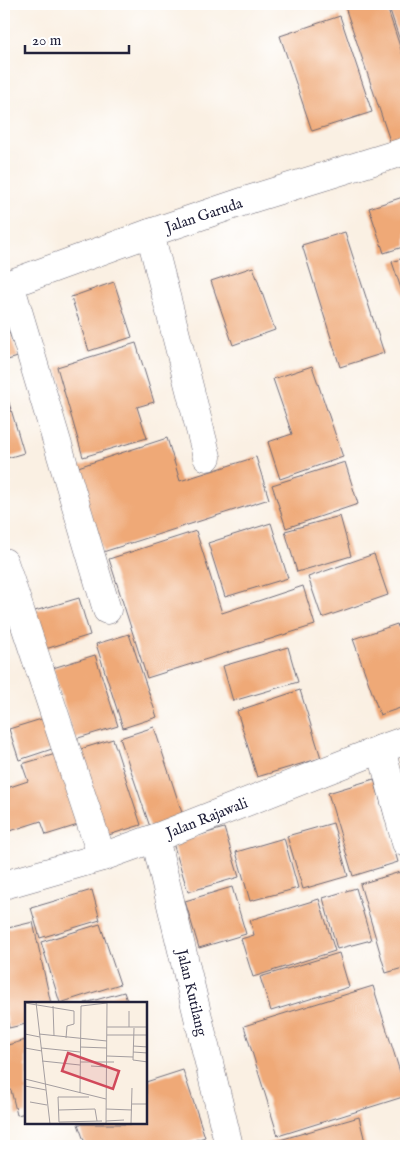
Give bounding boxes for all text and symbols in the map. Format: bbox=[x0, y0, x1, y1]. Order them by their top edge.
scale bar bbox=[25, 22, 129, 54]
text: 20 m bbox=[32, 31, 62, 50]
street label: Jalan Garuda bbox=[161, 193, 245, 237]
street label: Jalan Rajawali bbox=[161, 793, 250, 843]
street label: Jalan Kutilang bbox=[172, 945, 212, 1039]
inset map bbox=[25, 1002, 148, 1125]

